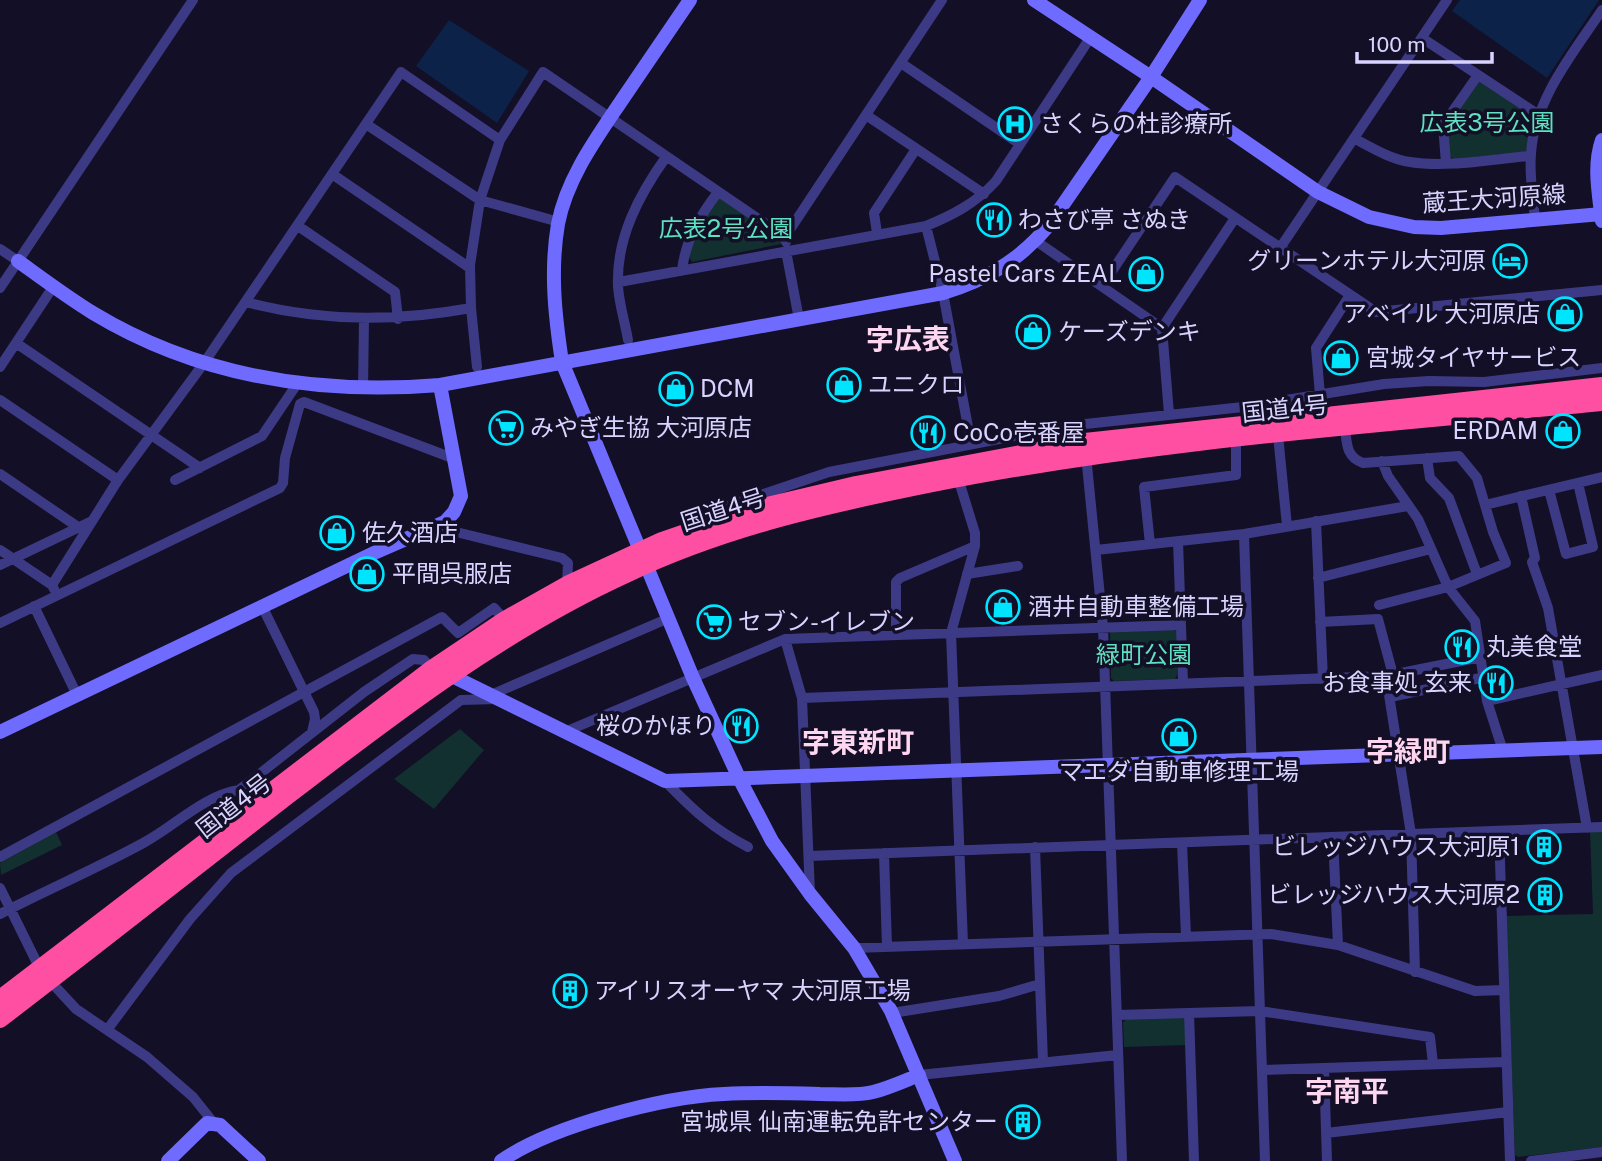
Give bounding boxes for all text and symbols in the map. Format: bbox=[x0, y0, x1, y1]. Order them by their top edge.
scale bar bbox=[1357, 21, 1492, 65]
text: 100 m bbox=[1368, 32, 1425, 57]
hospital icon: さくらの杜診療所 bbox=[996, 105, 1034, 143]
park label: 広表3号公園 bbox=[1419, 108, 1555, 136]
place label: さくらの杜診療所 bbox=[1040, 109, 1232, 137]
street label: 蔵王大河原線 bbox=[1421, 179, 1567, 217]
restaurant icon: わさび亭 さぬき bbox=[975, 201, 1013, 239]
place label: わさび亭 さぬき bbox=[1018, 205, 1191, 233]
park label: 広表2号公園 bbox=[659, 214, 793, 242]
hotel icon: グリーンホテル大河原 bbox=[1491, 242, 1529, 280]
place label: グリーンホテル大河原 bbox=[1247, 246, 1486, 274]
shop icon: Pastel Cars ZEAL bbox=[1127, 255, 1165, 293]
place label: Pastel Cars ZEAL bbox=[928, 259, 1122, 287]
shop icon: アベイル 大河原店 bbox=[1546, 295, 1584, 333]
place label: アベイル 大河原店 bbox=[1343, 299, 1540, 327]
shop icon: ケーズデンキ bbox=[1014, 313, 1052, 351]
place label: ケーズデンキ bbox=[1058, 317, 1201, 345]
district label: 字広表 bbox=[866, 322, 950, 355]
shop icon: 宮城タイヤサービス bbox=[1322, 339, 1360, 377]
place label: 宮城タイヤサービス bbox=[1366, 343, 1581, 371]
shop icon: ユニクロ bbox=[825, 366, 863, 404]
shop icon: DCM bbox=[657, 370, 695, 408]
place label: ユニクロ bbox=[868, 370, 964, 398]
place label: DCM bbox=[700, 374, 754, 402]
street label: 国道4号 bbox=[1240, 390, 1330, 426]
supermarket icon: みやぎ生協 大河原店 bbox=[487, 409, 525, 447]
shop icon: ERDAM bbox=[1544, 412, 1582, 450]
place label: みやぎ生協 大河原店 bbox=[530, 413, 752, 441]
restaurant icon: CoCo壱番屋 bbox=[909, 414, 947, 452]
place label: ERDAM bbox=[1452, 416, 1538, 444]
place label: CoCo壱番屋 bbox=[953, 418, 1085, 446]
street label: 国道4号 bbox=[677, 482, 768, 536]
shop icon: 佐久酒店 bbox=[318, 514, 356, 552]
place label: 佐久酒店 bbox=[362, 518, 458, 546]
shop icon: 平間呉服店 bbox=[348, 555, 386, 593]
place label: 平間呉服店 bbox=[392, 559, 512, 587]
shop icon: 酒井自動車整備工場 bbox=[984, 588, 1022, 626]
place label: 酒井自動車整備工場 bbox=[1028, 592, 1244, 620]
supermarket icon: セブン-イレブン bbox=[695, 603, 733, 641]
place label: セブン-イレブン bbox=[738, 607, 915, 635]
restaurant icon: 丸美食堂 bbox=[1443, 628, 1481, 666]
place label: 丸美食堂 bbox=[1486, 632, 1582, 660]
park label: 緑町公園 bbox=[1096, 640, 1192, 668]
restaurant icon: お食事処 玄来 bbox=[1477, 664, 1515, 702]
place label: お食事処 玄来 bbox=[1322, 668, 1472, 696]
restaurant icon: 桜のかほり bbox=[722, 707, 760, 745]
place label: 桜のかほり bbox=[596, 711, 716, 739]
shop icon: マエダ自動車修理工場 bbox=[1160, 717, 1198, 755]
district label: 字東新町 bbox=[802, 725, 914, 758]
district label: 字緑町 bbox=[1366, 734, 1450, 767]
place label: マエダ自動車修理工場 bbox=[1059, 757, 1299, 785]
street label: 国道4号 bbox=[190, 767, 276, 843]
building icon: ビレッジハウス大河原1 bbox=[1525, 828, 1563, 866]
place label: ビレッジハウス大河原1 bbox=[1272, 832, 1520, 860]
building icon: ビレッジハウス大河原2 bbox=[1526, 876, 1564, 914]
place label: ビレッジハウス大河原2 bbox=[1267, 880, 1520, 908]
building icon: アイリスオーヤマ 大河原工場 bbox=[551, 972, 589, 1010]
place label: アイリスオーヤマ 大河原工場 bbox=[594, 976, 911, 1004]
district label: 字南平 bbox=[1305, 1074, 1389, 1107]
building icon: 宮城県 仙南運転免許センター bbox=[1004, 1103, 1042, 1141]
place label: 宮城県 仙南運転免許センター bbox=[680, 1107, 998, 1135]

